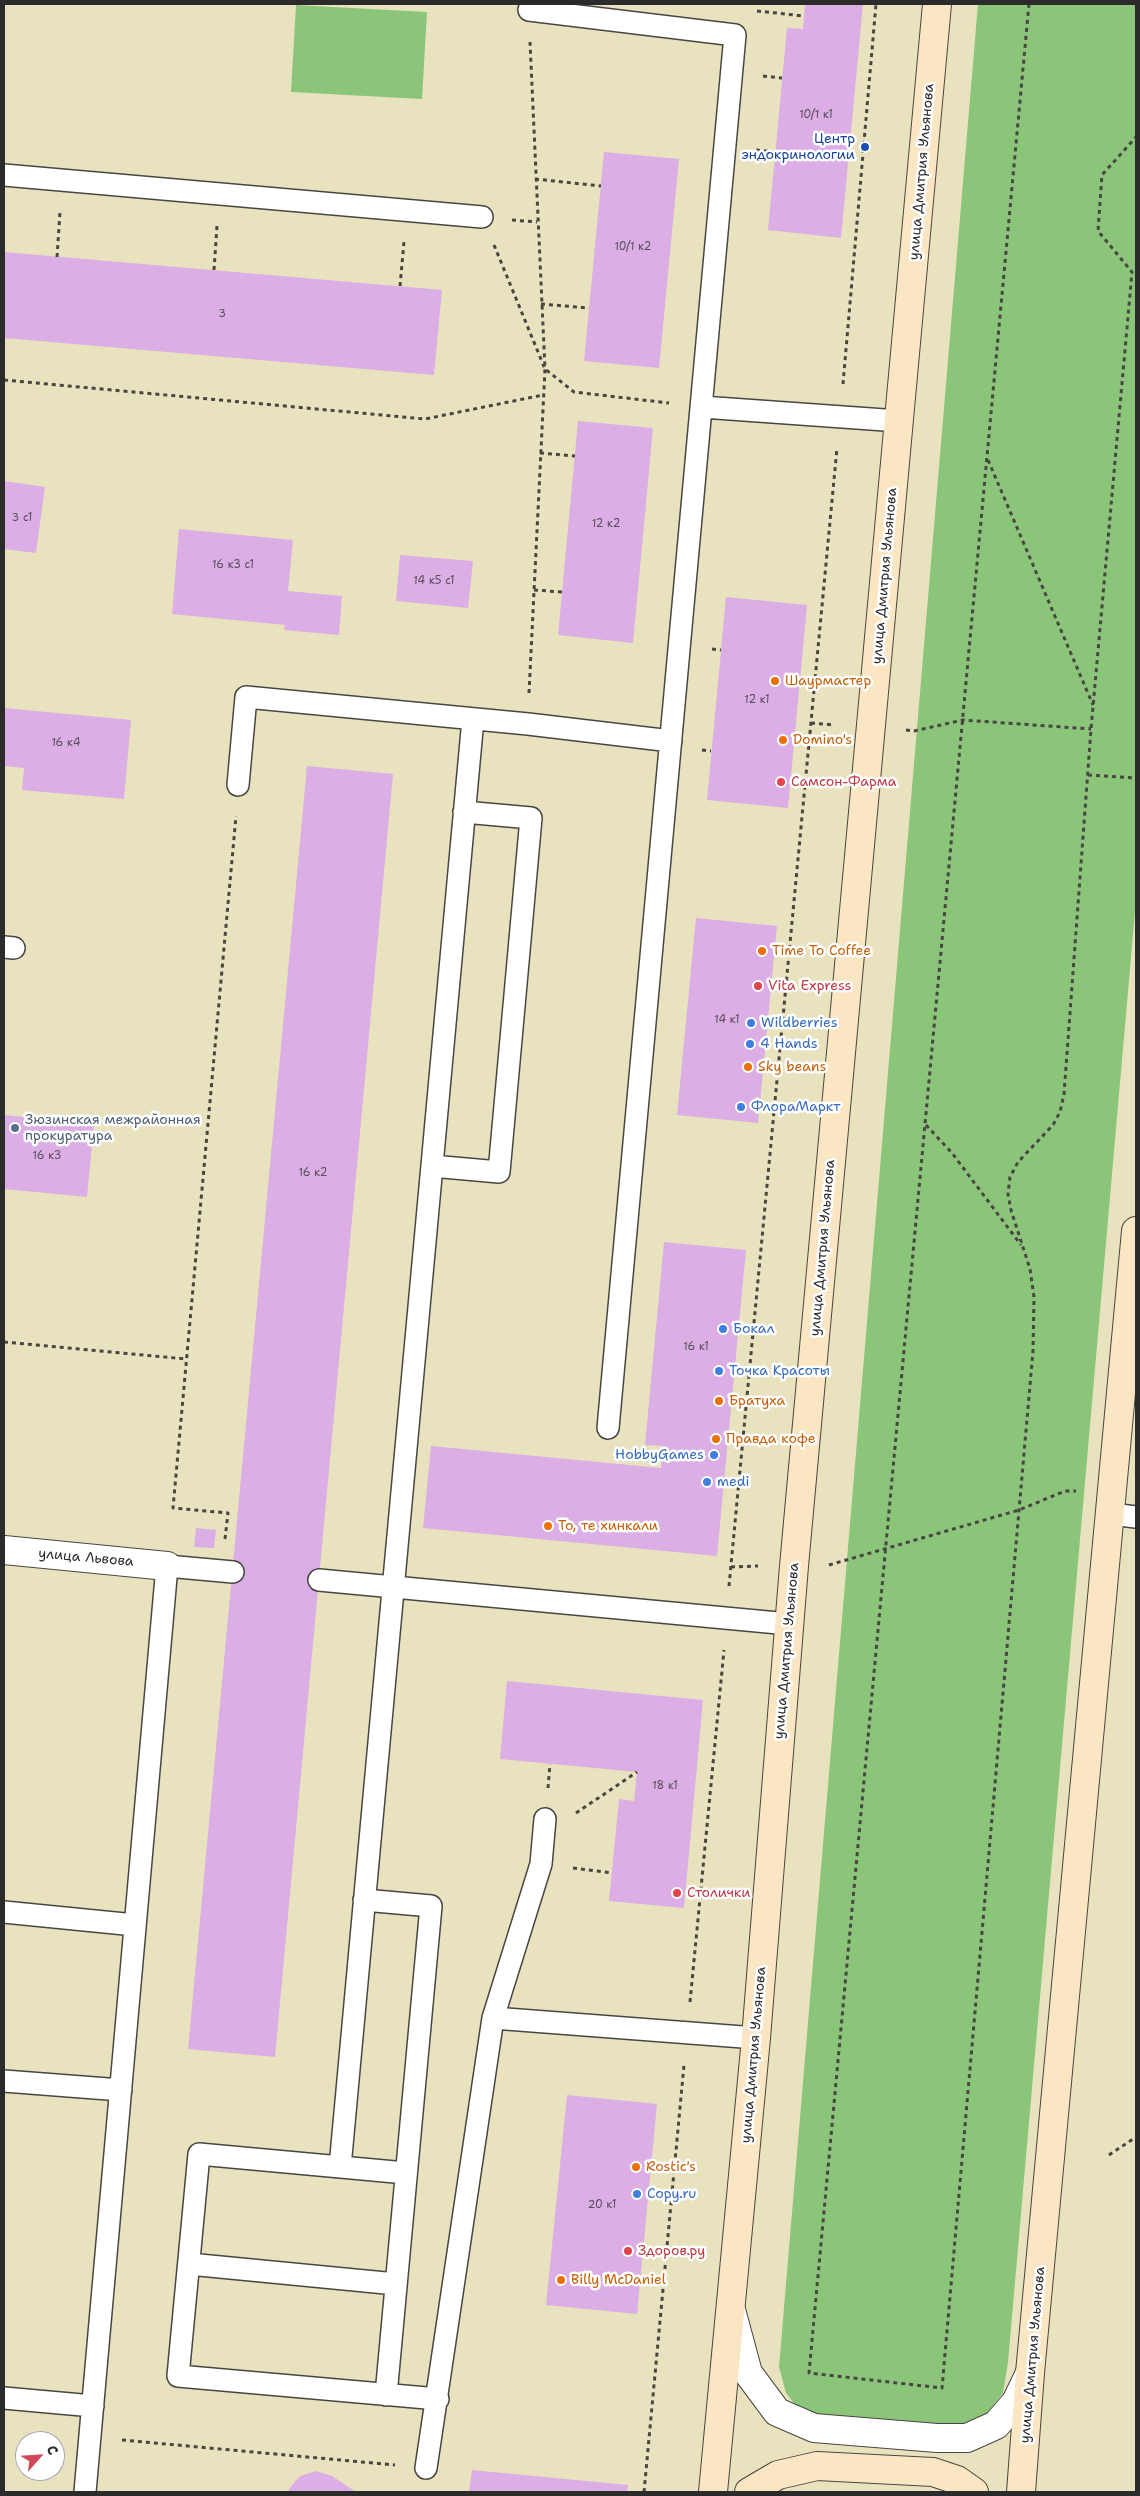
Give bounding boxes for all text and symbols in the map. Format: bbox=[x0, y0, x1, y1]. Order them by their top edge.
street label: улица Дмитрия Ульянова bbox=[906, 83, 938, 261]
house number: 10/1 к1 bbox=[799, 108, 833, 122]
place label: Центр эндокринологии bbox=[741, 131, 855, 164]
marker: Центр эндокринологии bbox=[859, 141, 871, 153]
house number: 10/1 к2 bbox=[614, 240, 652, 254]
house number: 3 bbox=[218, 307, 226, 321]
street label: улица Дмитрия Ульянова bbox=[869, 487, 901, 665]
house number: 3 с1 bbox=[12, 511, 32, 525]
house number: 12 к2 bbox=[592, 517, 620, 531]
house number: 16 к3 с1 bbox=[212, 558, 254, 572]
house number: 14 к5 с1 bbox=[413, 574, 455, 588]
place label: Шаурмастер bbox=[785, 673, 871, 689]
marker: Шаурмастер bbox=[769, 675, 781, 687]
house number: 12 к1 bbox=[744, 693, 770, 707]
place label: Domino's bbox=[793, 732, 852, 748]
marker: Domino's bbox=[777, 734, 789, 746]
house number: 16 к4 bbox=[51, 736, 81, 750]
place label: Самсон-Фарма bbox=[791, 774, 896, 790]
marker: Самсон-Фарма bbox=[775, 776, 787, 788]
place label: Time To Coffee bbox=[772, 943, 871, 959]
marker: Time To Coffee bbox=[756, 945, 768, 957]
place label: Vita Express bbox=[768, 978, 851, 994]
marker: Vita Express bbox=[752, 980, 764, 992]
house number: 14 к1 bbox=[714, 1013, 740, 1027]
place label: Wildberries bbox=[761, 1015, 838, 1031]
marker: Wildberries bbox=[745, 1017, 757, 1029]
place label: 4 Hands bbox=[760, 1036, 818, 1052]
marker: 4 Hands bbox=[744, 1038, 756, 1050]
place label: Sky beans bbox=[758, 1059, 826, 1075]
marker: Sky beans bbox=[742, 1061, 754, 1073]
place label: ФлораМаркт bbox=[751, 1099, 840, 1115]
marker: ФлораМаркт bbox=[735, 1101, 747, 1113]
place label: Зюзинская межрайонная прокуратура bbox=[25, 1112, 201, 1144]
marker: Зюзинская межрайонная прокуратура bbox=[9, 1122, 21, 1134]
house number: 16 к3 bbox=[33, 1149, 61, 1163]
street label: улица Дмитрия Ульянова bbox=[807, 1159, 839, 1337]
house number: 16 к2 bbox=[299, 1166, 327, 1180]
place label: Бокал bbox=[733, 1321, 774, 1337]
marker: Бокал bbox=[717, 1323, 729, 1335]
house number: 16 к1 bbox=[683, 1340, 709, 1354]
place label: Точка Красоты bbox=[729, 1363, 830, 1379]
marker: Точка Красоты bbox=[713, 1365, 725, 1377]
place label: Братуха bbox=[729, 1393, 785, 1409]
marker: Братуха bbox=[713, 1395, 725, 1407]
place label: Правда кофе bbox=[726, 1431, 816, 1447]
marker: Правда кофе bbox=[710, 1433, 722, 1445]
place label: HobbyGames bbox=[615, 1447, 704, 1463]
marker: HobbyGames bbox=[708, 1449, 720, 1461]
place label: medi bbox=[717, 1474, 750, 1490]
marker: medi bbox=[701, 1476, 713, 1488]
place label: То, те хинкали bbox=[558, 1518, 658, 1534]
marker: То, те хинкали bbox=[542, 1520, 554, 1532]
street label: улица Львова bbox=[38, 1545, 134, 1571]
street label: улица Дмитрия Ульянова bbox=[771, 1562, 803, 1740]
house number: 18 к1 bbox=[652, 1779, 678, 1793]
place label: Столички bbox=[687, 1885, 750, 1901]
marker: Столички bbox=[671, 1887, 683, 1899]
street label: улица Дмитрия Ульянова bbox=[738, 1966, 770, 2144]
place label: Rostic's bbox=[646, 2159, 696, 2175]
marker: Rostic's bbox=[630, 2161, 642, 2173]
place label: Copy.ru bbox=[647, 2186, 696, 2202]
marker: Copy.ru bbox=[631, 2188, 643, 2200]
house number: 20 к1 bbox=[588, 2198, 616, 2212]
place label: Здоров.ру bbox=[638, 2243, 705, 2259]
marker: Здоров.ру bbox=[622, 2245, 634, 2257]
street label: улица Дмитрия Ульянова bbox=[1017, 2266, 1049, 2444]
place label: Billy McDaniel bbox=[571, 2272, 666, 2288]
marker: Billy McDaniel bbox=[555, 2274, 567, 2286]
north arrow bbox=[15, 2431, 65, 2481]
text: С bbox=[43, 2442, 63, 2458]

